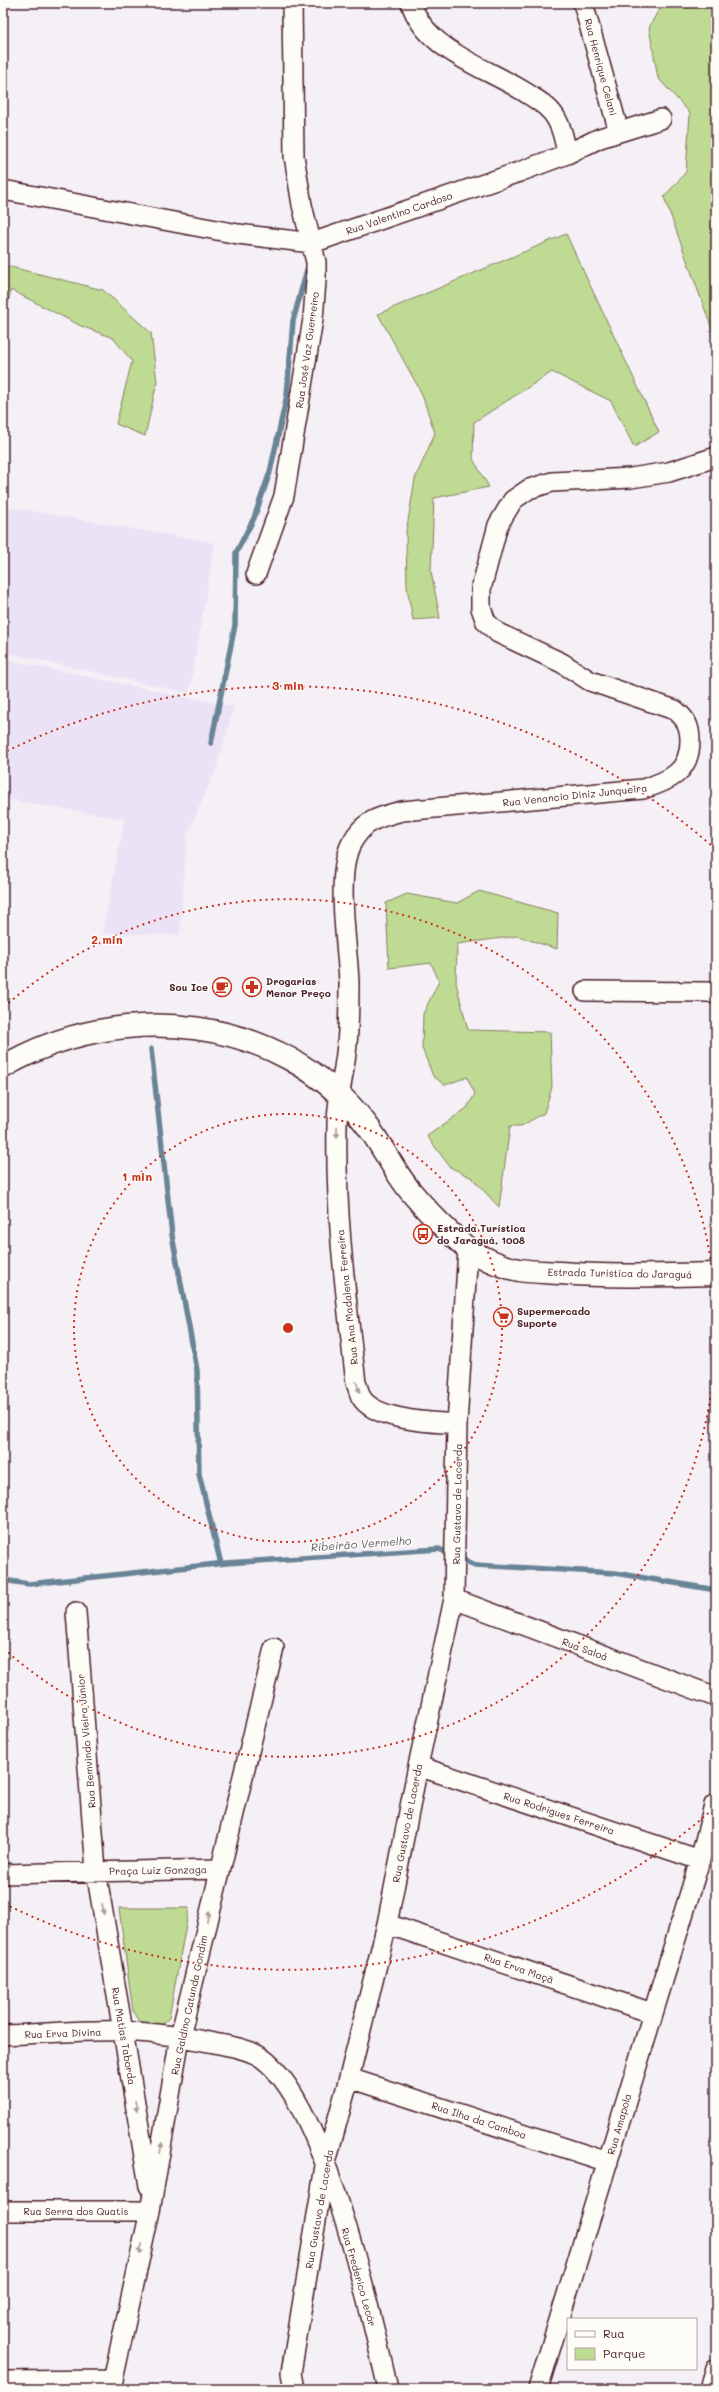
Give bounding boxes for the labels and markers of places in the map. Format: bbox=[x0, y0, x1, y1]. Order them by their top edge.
place label: Drogarias Menor Preço bbox=[266, 974, 331, 1000]
cafe icon: Sou Ice bbox=[211, 976, 233, 998]
pharmacy icon: Drogarias Menor Preço bbox=[241, 976, 263, 998]
place label: Sou Ice bbox=[169, 980, 208, 994]
place label: Estrada Turística do Jaraguá, 1008 bbox=[437, 1221, 526, 1247]
bus stop icon: Estrada Turística do Jaraguá, 1008 bbox=[412, 1223, 434, 1245]
place label: Supermercado Suporte bbox=[517, 1304, 590, 1330]
supermarket icon: Supermercado Suporte bbox=[492, 1306, 514, 1328]
centre of rings bbox=[281, 1321, 295, 1335]

